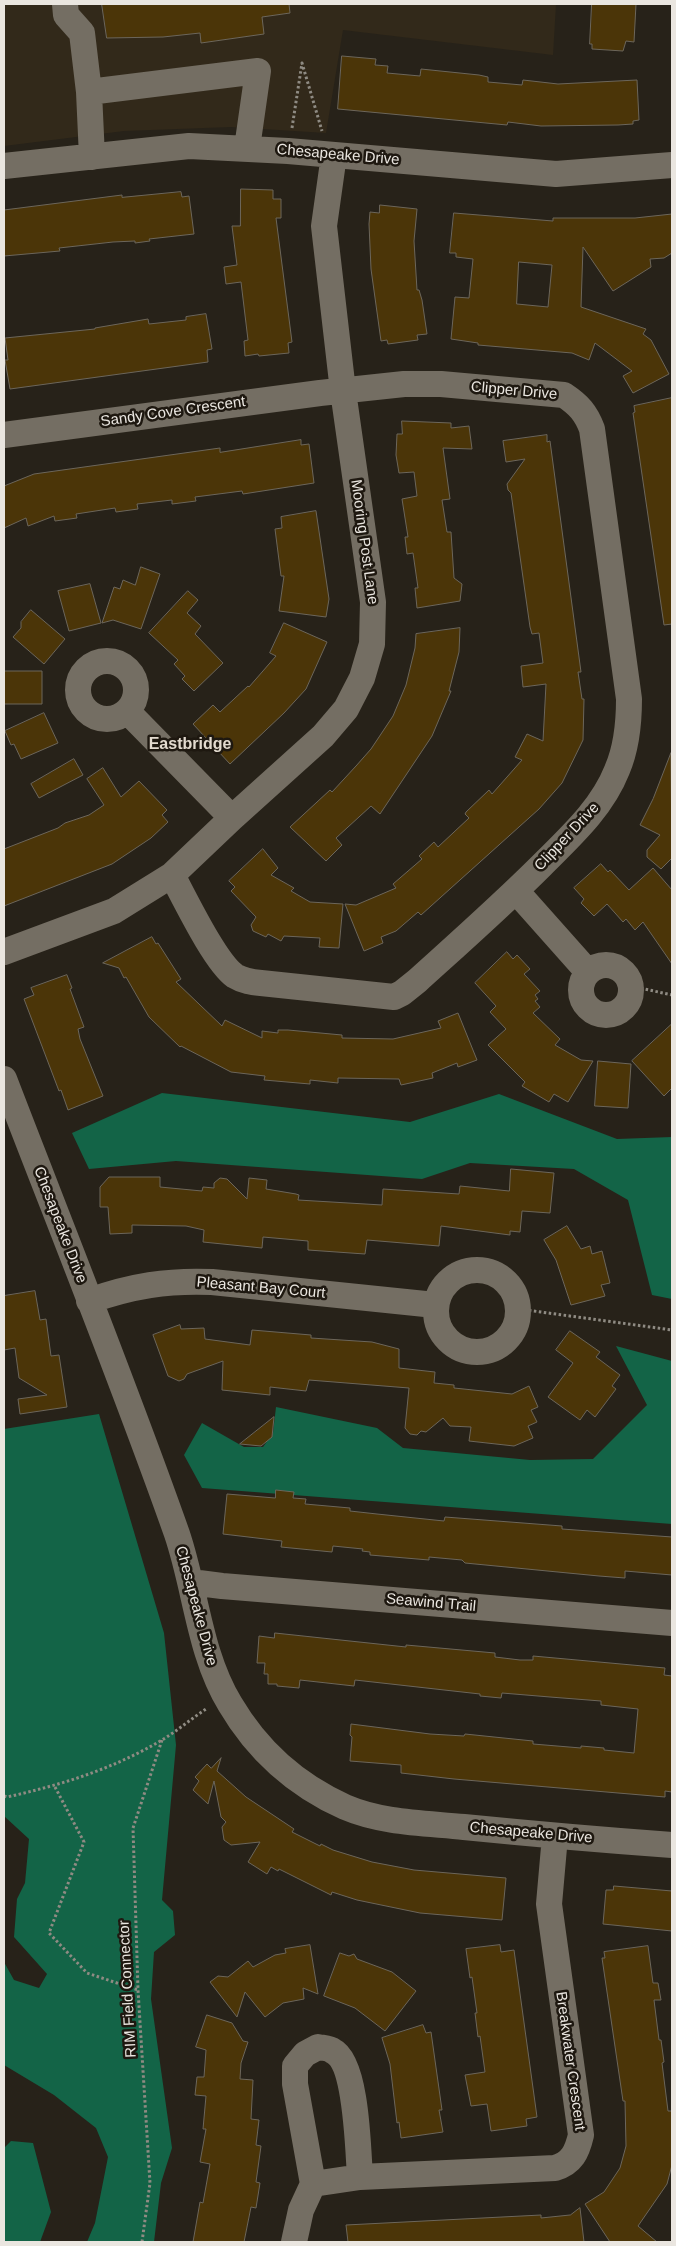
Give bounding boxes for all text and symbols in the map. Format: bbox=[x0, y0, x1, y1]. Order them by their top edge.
street label: Chesapeake Drive bbox=[276, 141, 400, 169]
street label: Clipper Drive bbox=[470, 378, 558, 404]
street label: Sandy Cove Crescent bbox=[100, 393, 246, 431]
street label: Mooring Post Lane bbox=[346, 478, 382, 606]
district label: Eastbridge bbox=[149, 735, 231, 755]
street label: Clipper Drive bbox=[531, 799, 603, 875]
street label: Chesapeake Drive bbox=[29, 1164, 91, 1286]
street label: Pleasant Bay Court bbox=[196, 1273, 326, 1303]
street label: Chesapeake Drive bbox=[171, 1544, 221, 1668]
street label: Seawind Trail bbox=[385, 1590, 477, 1616]
street label: Chesapeake Drive bbox=[469, 1819, 593, 1847]
street label: RIM Field Connector bbox=[115, 1920, 141, 2058]
street label: Breakwater Crescent bbox=[551, 1990, 589, 2132]

